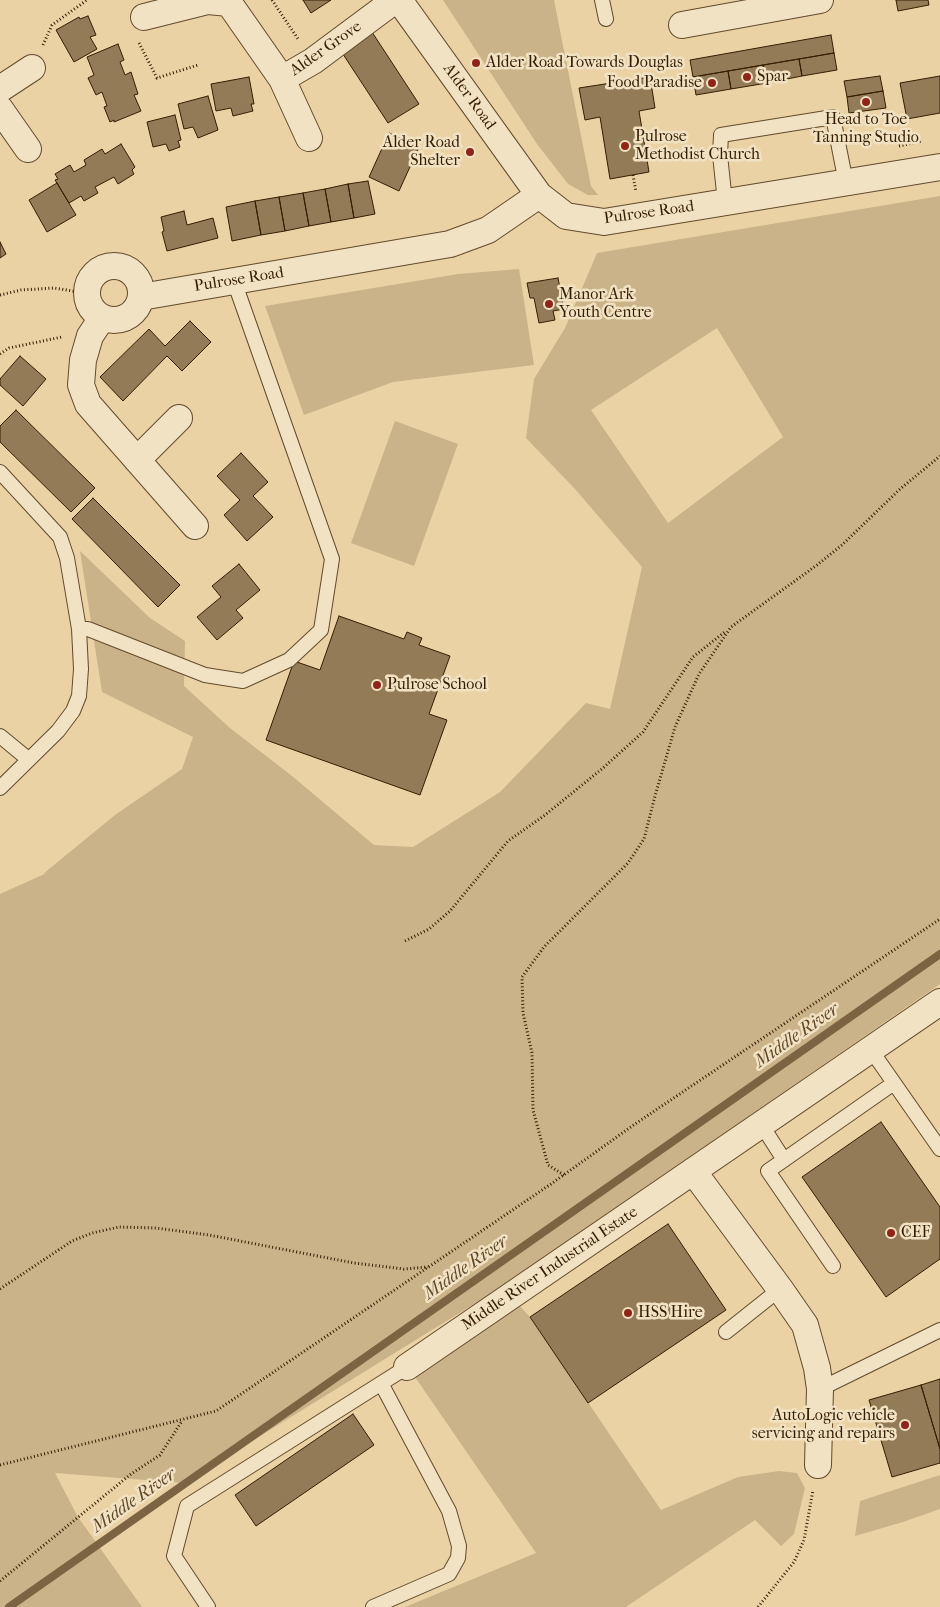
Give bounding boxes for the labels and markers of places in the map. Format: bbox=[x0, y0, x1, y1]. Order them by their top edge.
place label: Alder Road Towards Douglas bbox=[486, 53, 683, 73]
marker: Alder Road Towards Douglas bbox=[470, 57, 482, 69]
place label: Spar bbox=[757, 67, 788, 87]
marker: Spar bbox=[741, 71, 753, 83]
place label: Food Paradise bbox=[607, 73, 702, 93]
marker: Food Paradise bbox=[706, 77, 718, 89]
marker: Head to Toe Tanning Studio bbox=[860, 96, 872, 108]
place label: Head to Toe Tanning Studio bbox=[813, 110, 919, 148]
place label: Pulrose Methodist Church bbox=[635, 127, 760, 165]
place label: Alder Road Shelter bbox=[383, 133, 460, 171]
marker: Pulrose Methodist Church bbox=[619, 140, 631, 152]
marker: Alder Road Shelter bbox=[464, 146, 476, 158]
place label: Manor Ark Youth Centre bbox=[559, 285, 652, 323]
marker: Manor Ark Youth Centre bbox=[543, 298, 555, 310]
place label: Pulrose School bbox=[387, 675, 487, 695]
marker: Pulrose School bbox=[371, 679, 383, 691]
place label: CEF bbox=[901, 1223, 930, 1243]
marker: CEF bbox=[885, 1227, 897, 1239]
place label: HSS Hire bbox=[638, 1303, 703, 1323]
marker: HSS Hire bbox=[622, 1307, 634, 1319]
place label: AutoLogic vehicle servicing and repairs bbox=[752, 1406, 895, 1444]
marker: AutoLogic vehicle servicing and repairs bbox=[899, 1419, 911, 1431]

